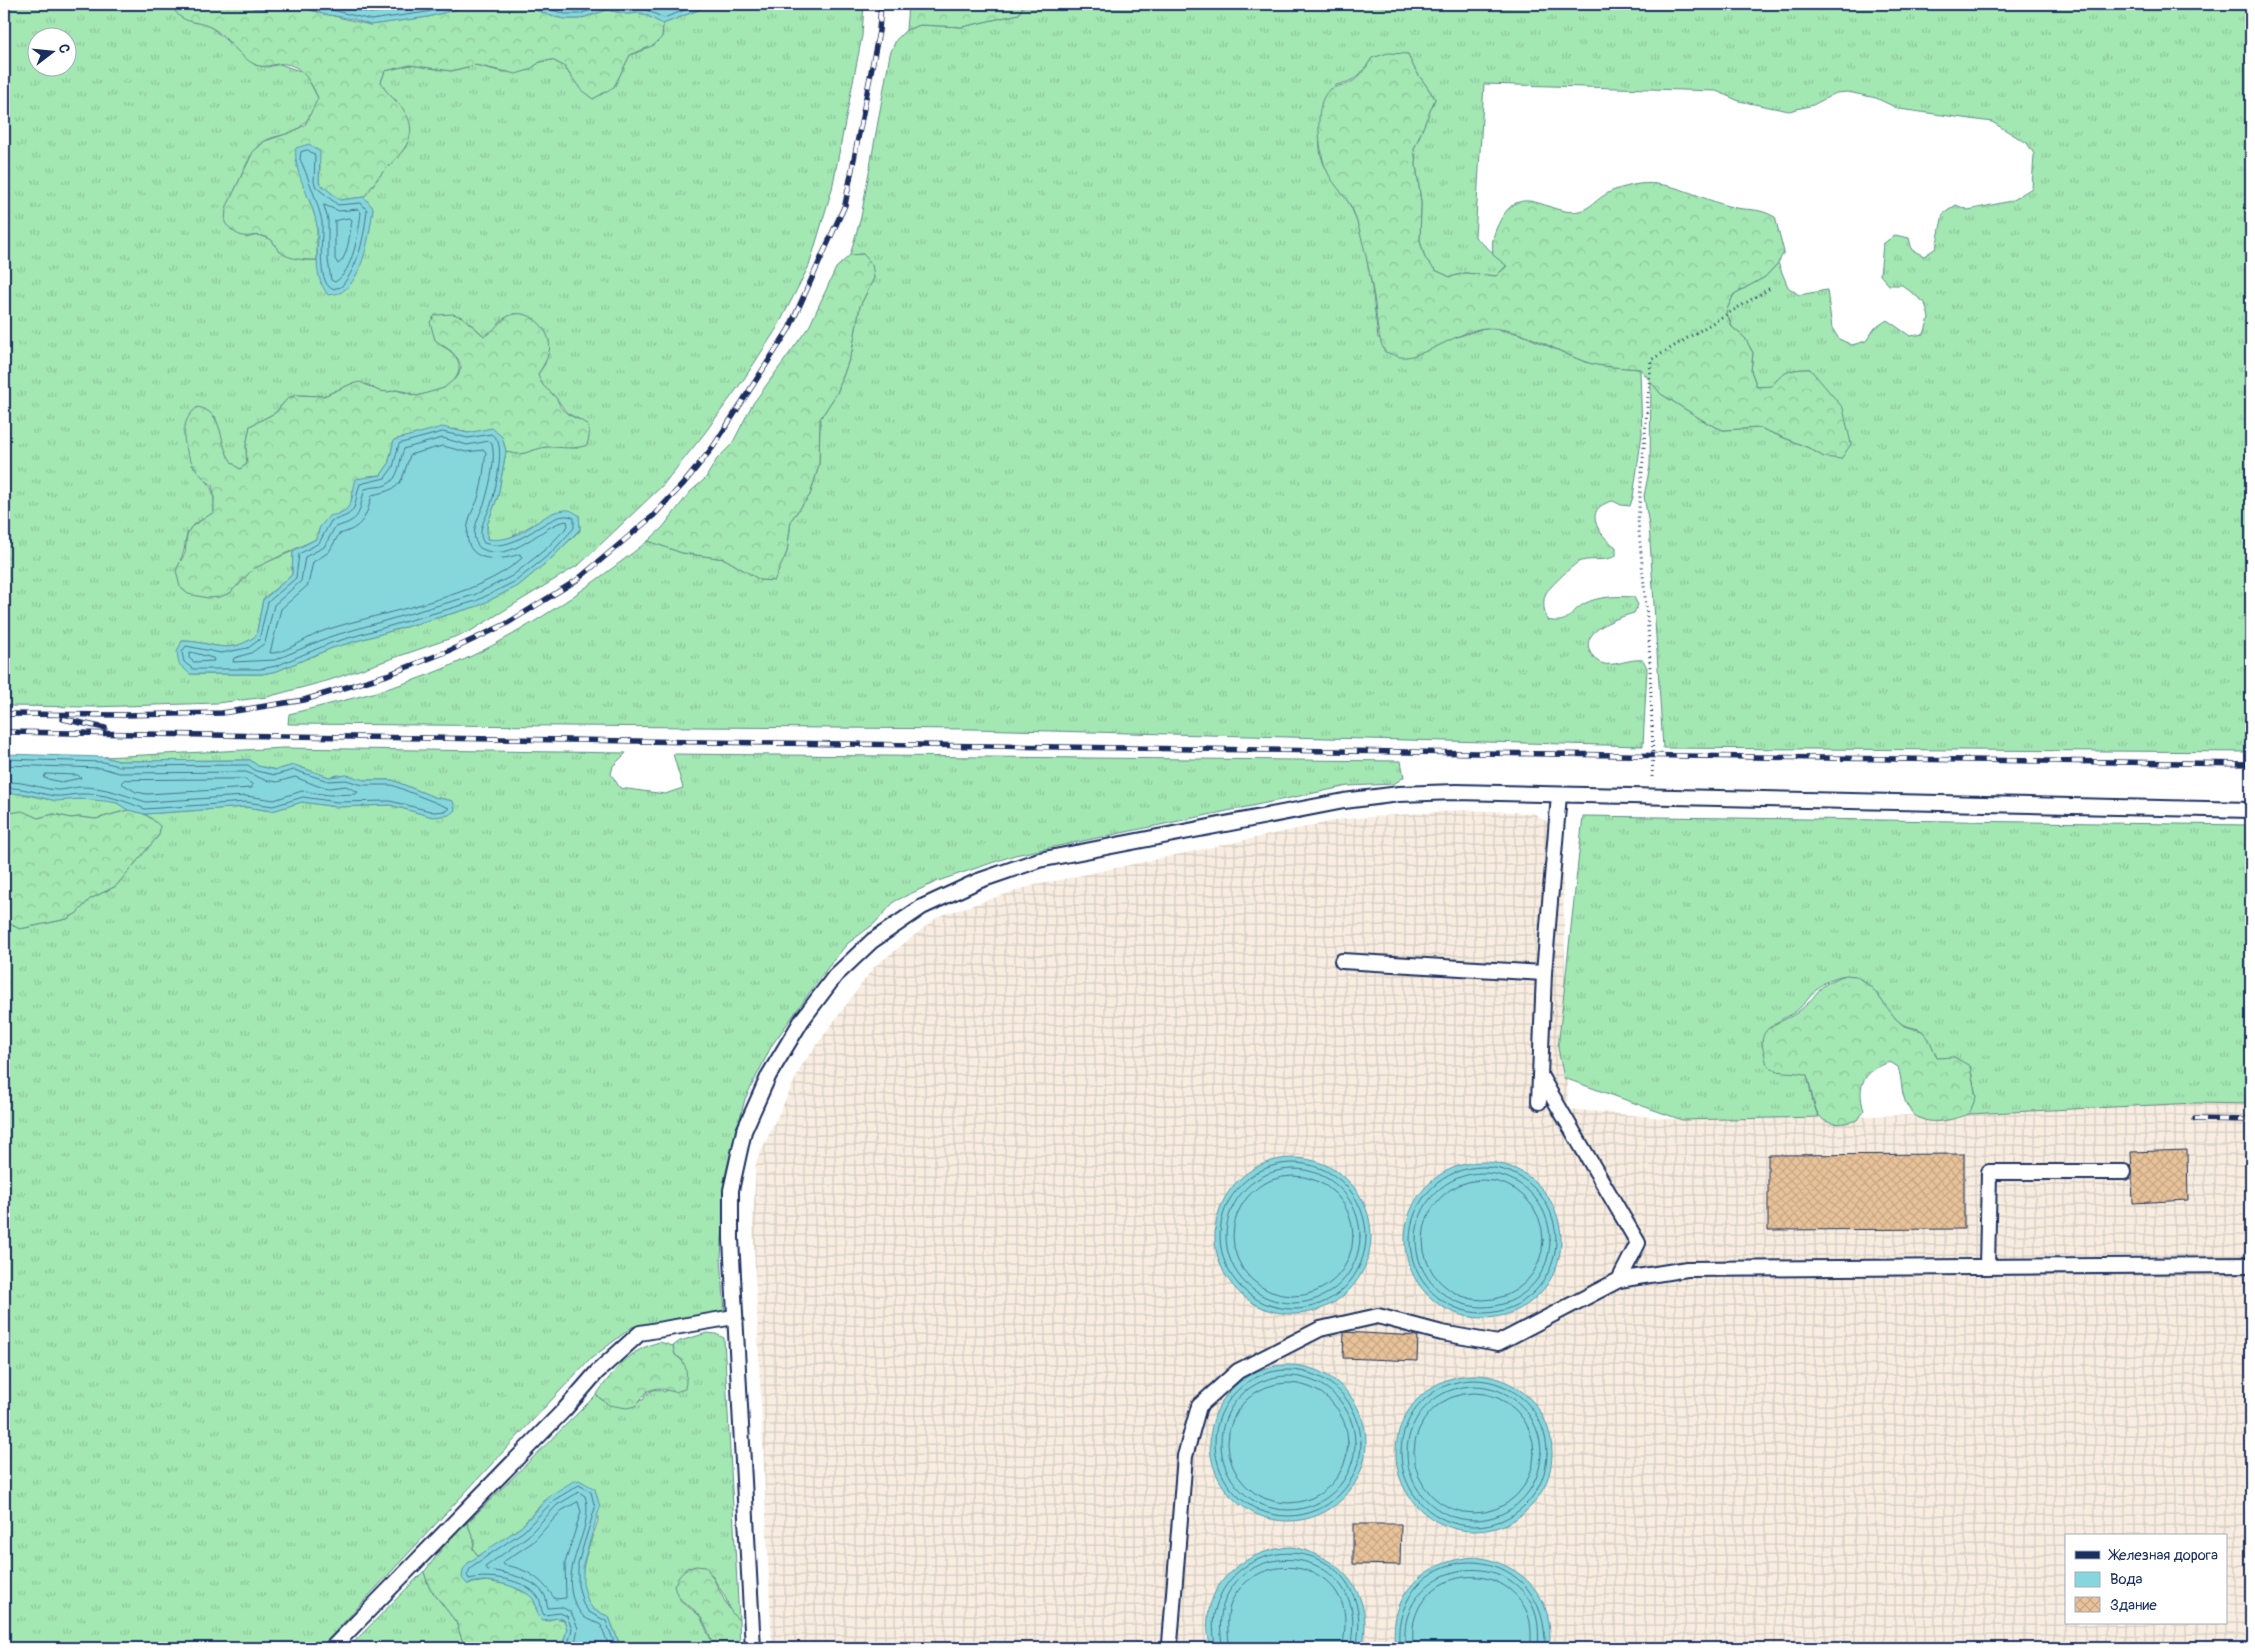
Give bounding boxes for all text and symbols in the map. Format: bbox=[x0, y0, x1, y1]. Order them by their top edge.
north arrow bbox=[28, 28, 78, 78]
text: С bbox=[55, 42, 73, 55]
legend bbox=[2065, 1534, 2228, 1624]
text: Железная дорога bbox=[2108, 1546, 2218, 1565]
text: Вода bbox=[2110, 1570, 2143, 1589]
text: Здание bbox=[2110, 1596, 2157, 1615]

